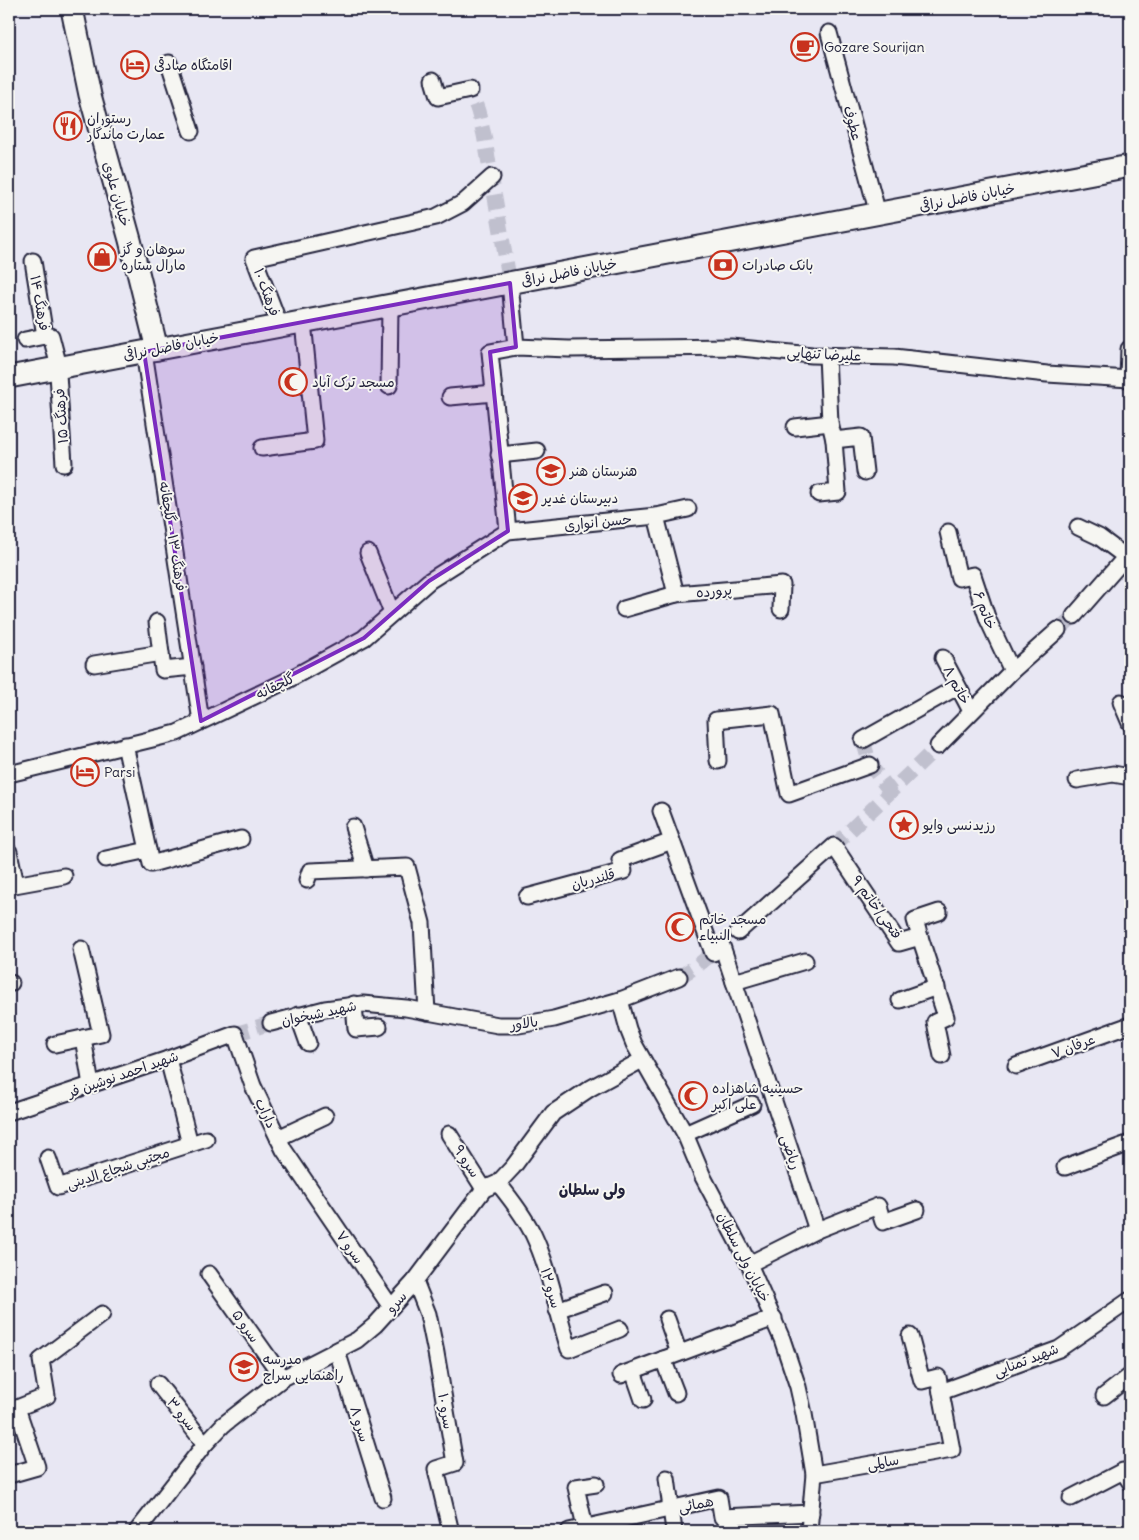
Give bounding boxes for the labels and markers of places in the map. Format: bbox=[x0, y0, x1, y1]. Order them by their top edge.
cafe icon: Gozare Sourijan bbox=[790, 32, 820, 62]
place label: Gozare Sourijan bbox=[824, 38, 925, 56]
hotel icon: اقامتگاه صادقی bbox=[120, 50, 150, 80]
place label: اقامتگاه صادقی bbox=[154, 56, 232, 74]
place label: رستوران عمارت ماندگار bbox=[86, 109, 166, 143]
restaurant icon: رستوران عمارت ماندگار bbox=[53, 111, 83, 141]
place label: سوهان و گز مارال ستاره bbox=[120, 240, 186, 274]
shop icon: سوهان و گز مارال ستاره bbox=[87, 242, 117, 272]
bank icon: بانک صادرات bbox=[708, 250, 738, 280]
place label: بانک صادرات bbox=[742, 256, 813, 274]
mosque icon: مسجد ترک آباد bbox=[278, 367, 308, 397]
place label: مسجد ترک آباد bbox=[312, 373, 395, 391]
school or university icon: هنرستان هنر bbox=[536, 456, 566, 486]
place label: هنرستان هنر bbox=[569, 462, 637, 480]
school or university icon: دبیرستان غدیر bbox=[508, 483, 538, 513]
place label: دبیرستان غدیر bbox=[541, 489, 618, 507]
hotel icon: Parsi bbox=[70, 757, 100, 787]
place label: Parsi bbox=[104, 763, 135, 781]
place icon: رزیدنسی وایو bbox=[889, 810, 919, 840]
place label: رزیدنسی وایو bbox=[922, 816, 996, 834]
place label: مسجد خاتم النبیاء bbox=[699, 910, 766, 944]
mosque icon: مسجد خاتم النبیاء bbox=[665, 912, 695, 942]
place label: حسینیه شاهزاده علی اکبر bbox=[711, 1079, 803, 1113]
mosque icon: حسینیه شاهزاده علی اکبر bbox=[678, 1081, 708, 1111]
place label: مدرسه راهنمایی سراج bbox=[263, 1350, 344, 1385]
school or university icon: مدرسه راهنمایی سراج bbox=[229, 1352, 259, 1382]

